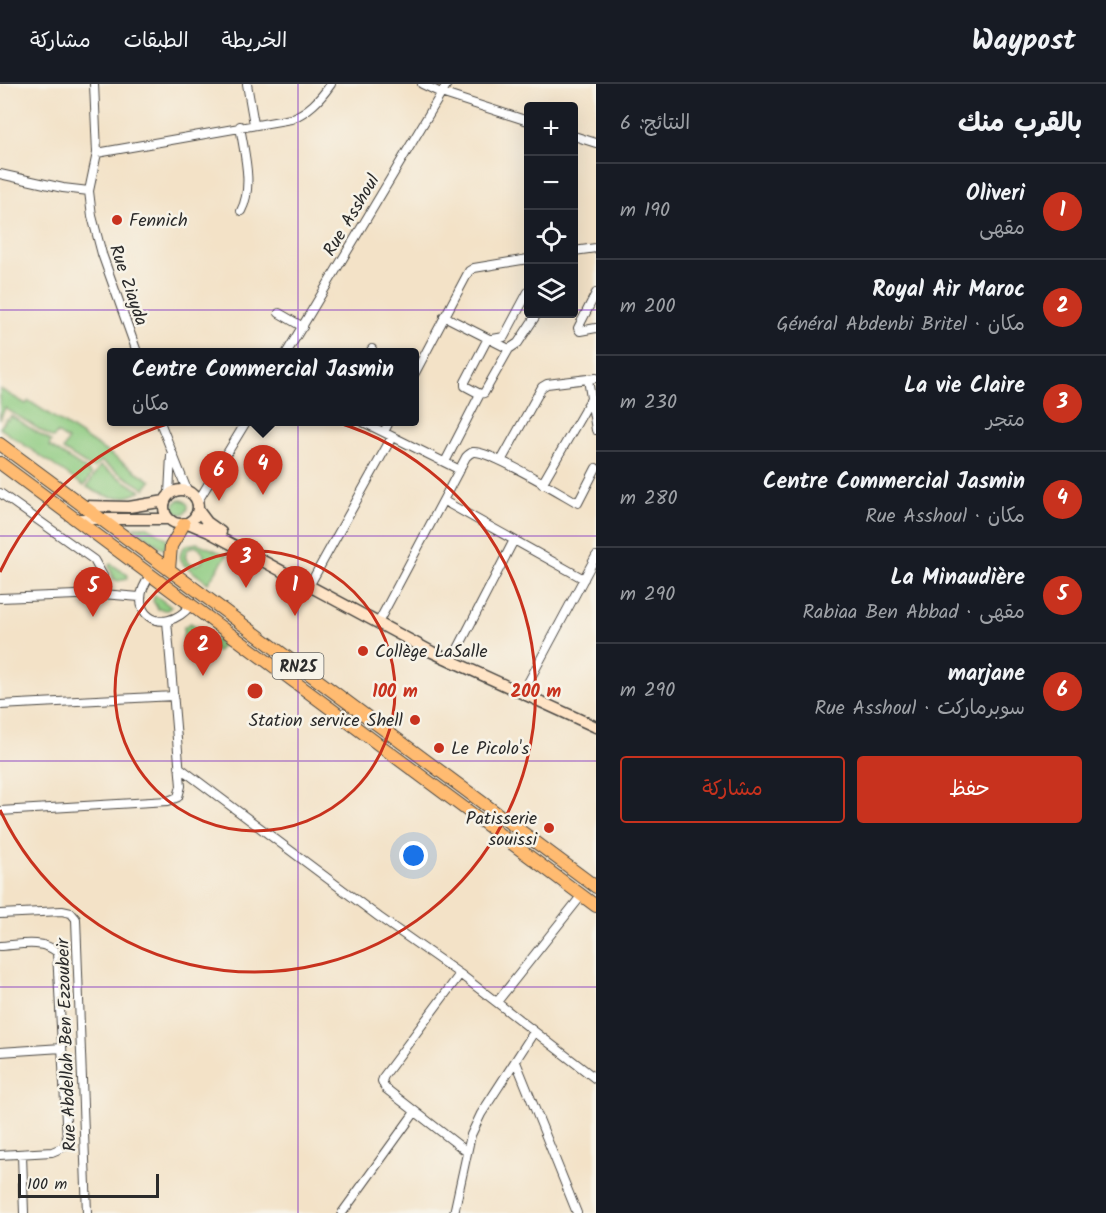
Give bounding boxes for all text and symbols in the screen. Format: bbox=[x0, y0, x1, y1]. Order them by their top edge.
text: Waypost bbox=[972, 19, 1076, 64]
text: مشاركة bbox=[30, 25, 91, 58]
text: الطبقات bbox=[124, 25, 189, 58]
text: الخريطة bbox=[222, 25, 287, 58]
map controls bbox=[524, 102, 578, 318]
button: + bbox=[524, 102, 578, 156]
text: بالقرب منك bbox=[958, 103, 1082, 145]
text: النتائج: 6 bbox=[620, 108, 690, 140]
button: − bbox=[524, 156, 578, 210]
street label: Rue Asshoul bbox=[316, 169, 389, 263]
text: Oliveri bbox=[966, 177, 1025, 212]
text: 190 m bbox=[620, 195, 670, 227]
text: 1 bbox=[1059, 195, 1066, 227]
place label: Fennich bbox=[129, 207, 188, 236]
button: locate bbox=[524, 210, 578, 264]
marker: Fennich bbox=[110, 213, 124, 227]
text: مقهى bbox=[979, 213, 1025, 245]
street label: Rue Ziayda bbox=[100, 241, 155, 330]
button: layers bbox=[524, 264, 578, 318]
text: Royal Air Maroc bbox=[872, 273, 1025, 308]
text: 200 m bbox=[620, 291, 676, 323]
text: 2 bbox=[1057, 291, 1068, 323]
text: مكان · Général Abdenbi Britel bbox=[776, 309, 1025, 341]
popup bbox=[107, 348, 419, 426]
text: Centre Commercial Jasmin bbox=[132, 353, 394, 388]
text: La vie Claire bbox=[904, 369, 1025, 404]
text: 230 m bbox=[620, 387, 677, 419]
text: 3 bbox=[1057, 387, 1068, 419]
text: مكان bbox=[132, 389, 169, 421]
text: متجر bbox=[986, 405, 1025, 437]
pin: 4 bbox=[244, 446, 282, 495]
pin: 6 bbox=[200, 452, 238, 501]
text: Centre Commercial Jasmin bbox=[763, 465, 1025, 500]
text: 280 m bbox=[620, 483, 678, 515]
text: 4 bbox=[1057, 483, 1068, 515]
text: مكان · Rue Asshoul bbox=[865, 501, 1025, 533]
pin: 3 bbox=[226, 538, 266, 588]
text: La Minaudière bbox=[891, 561, 1025, 596]
pin: 1 bbox=[276, 566, 314, 616]
pin: 5 bbox=[74, 568, 112, 617]
text: 290 m bbox=[620, 579, 675, 611]
text: 5 bbox=[1057, 579, 1068, 611]
text: مقهى · Rabiaa Ben Abbad bbox=[802, 597, 1025, 629]
pin: 2 bbox=[184, 626, 222, 676]
place label: Collège LaSalle bbox=[375, 638, 488, 667]
marker: Collège LaSalle bbox=[356, 644, 370, 658]
road number: RN25 bbox=[272, 653, 324, 679]
text: marjane bbox=[948, 657, 1025, 692]
text: 290 m bbox=[620, 675, 675, 707]
text: 6 bbox=[1057, 675, 1068, 707]
text: 100 m bbox=[372, 678, 418, 707]
text: 200 m bbox=[511, 678, 562, 707]
centre of rings bbox=[245, 681, 265, 701]
text: سوبرماركت · Rue Asshoul bbox=[815, 693, 1025, 725]
place label: Station service Shell bbox=[249, 707, 404, 736]
marker: Station service Shell bbox=[408, 713, 422, 727]
place label: Le Picolo's bbox=[451, 735, 530, 764]
marker: Le Picolo's bbox=[432, 741, 446, 755]
button: مشاركة bbox=[620, 756, 845, 823]
button: حفظ bbox=[857, 756, 1082, 823]
place label: Patisserie souissi bbox=[466, 805, 538, 855]
marker: Patisserie souissi bbox=[542, 821, 556, 835]
your location bbox=[399, 841, 428, 870]
street label: Rue Abdellah Ben Ezzoubeir bbox=[49, 937, 86, 1152]
scale bar bbox=[18, 1171, 159, 1198]
text: 100 m bbox=[27, 1172, 67, 1197]

